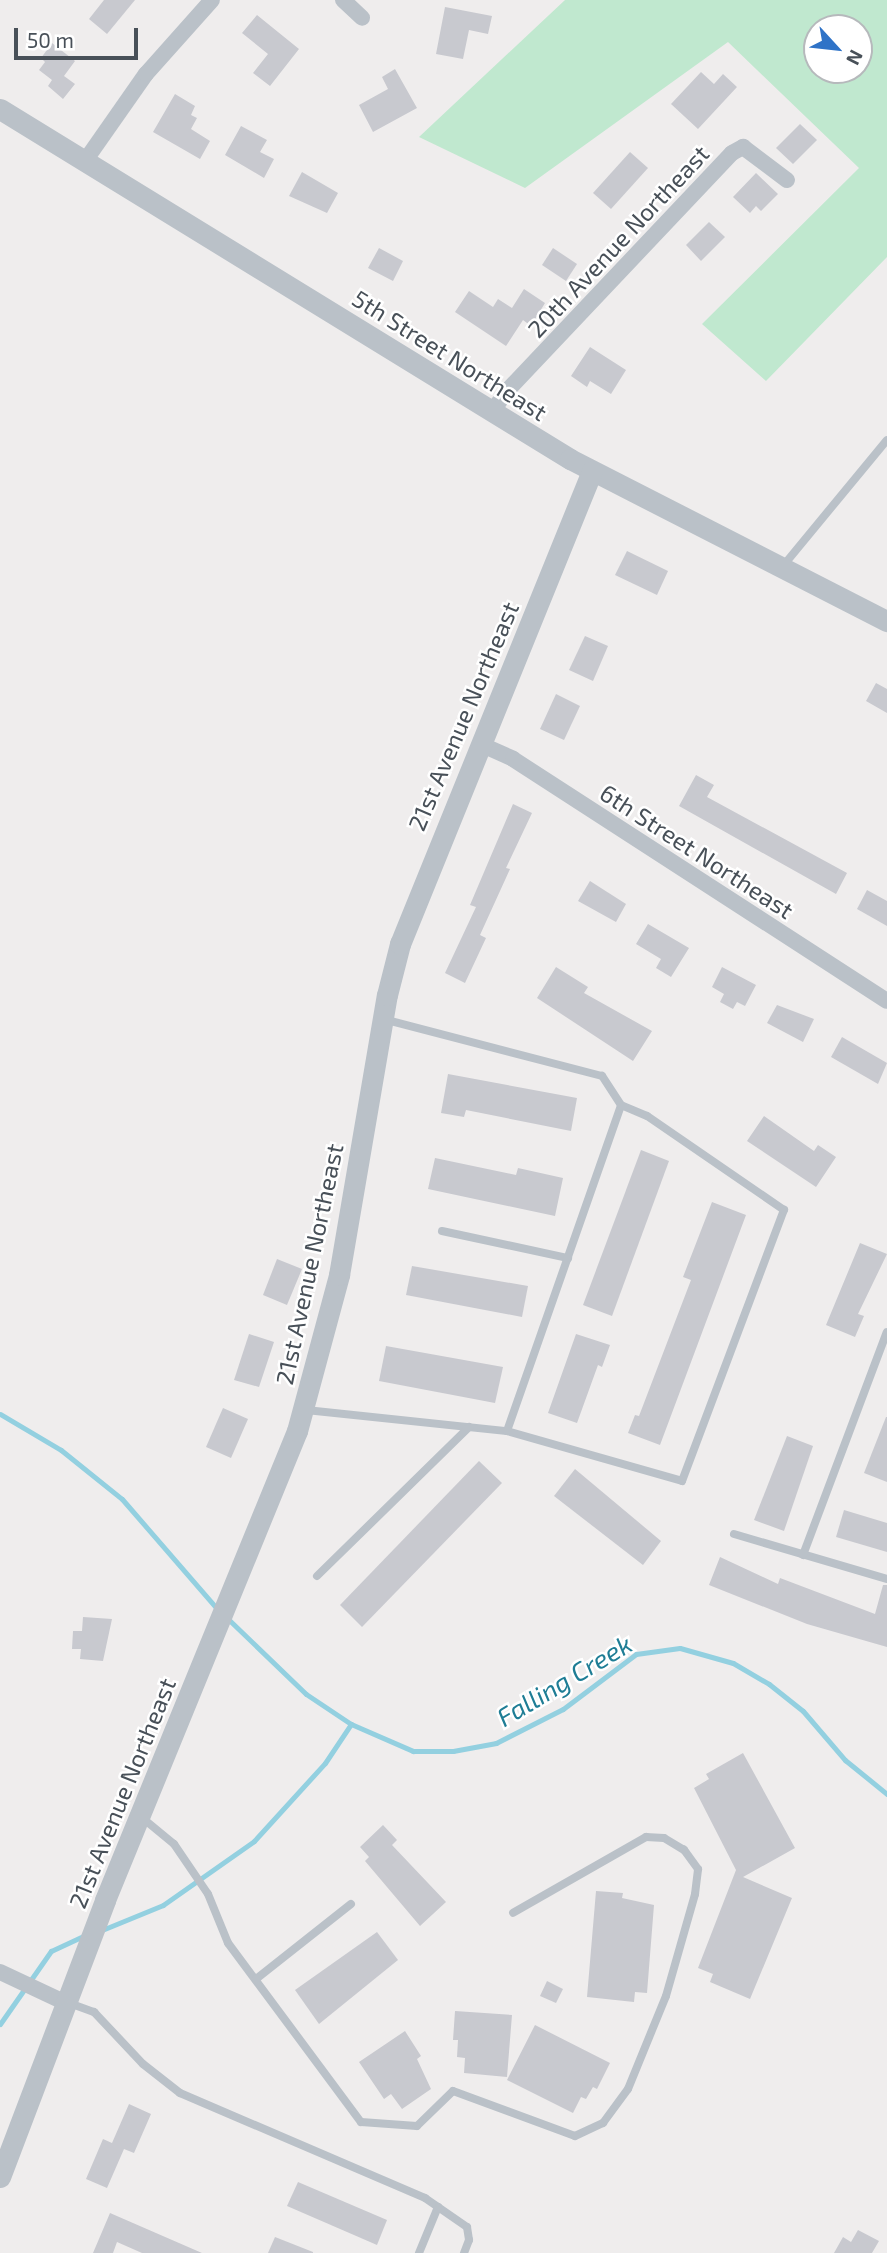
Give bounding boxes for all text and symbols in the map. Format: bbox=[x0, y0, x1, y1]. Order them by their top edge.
scale bar bbox=[18, 14, 142, 58]
north arrow bbox=[803, 14, 873, 84]
text: 50 m bbox=[27, 27, 74, 52]
text: N bbox=[842, 47, 869, 69]
street label: 20th Avenue Northeast bbox=[521, 139, 715, 343]
street label: 5th Street Northeast bbox=[347, 283, 553, 427]
street label: 21st Avenue Northeast bbox=[402, 597, 524, 835]
street label: 6th Street Northeast bbox=[595, 778, 799, 924]
street label: 21st Avenue Northeast bbox=[269, 1141, 349, 1387]
water label: Falling Creek bbox=[491, 1627, 637, 1733]
street label: 21st Avenue Northeast bbox=[63, 1673, 181, 1913]

